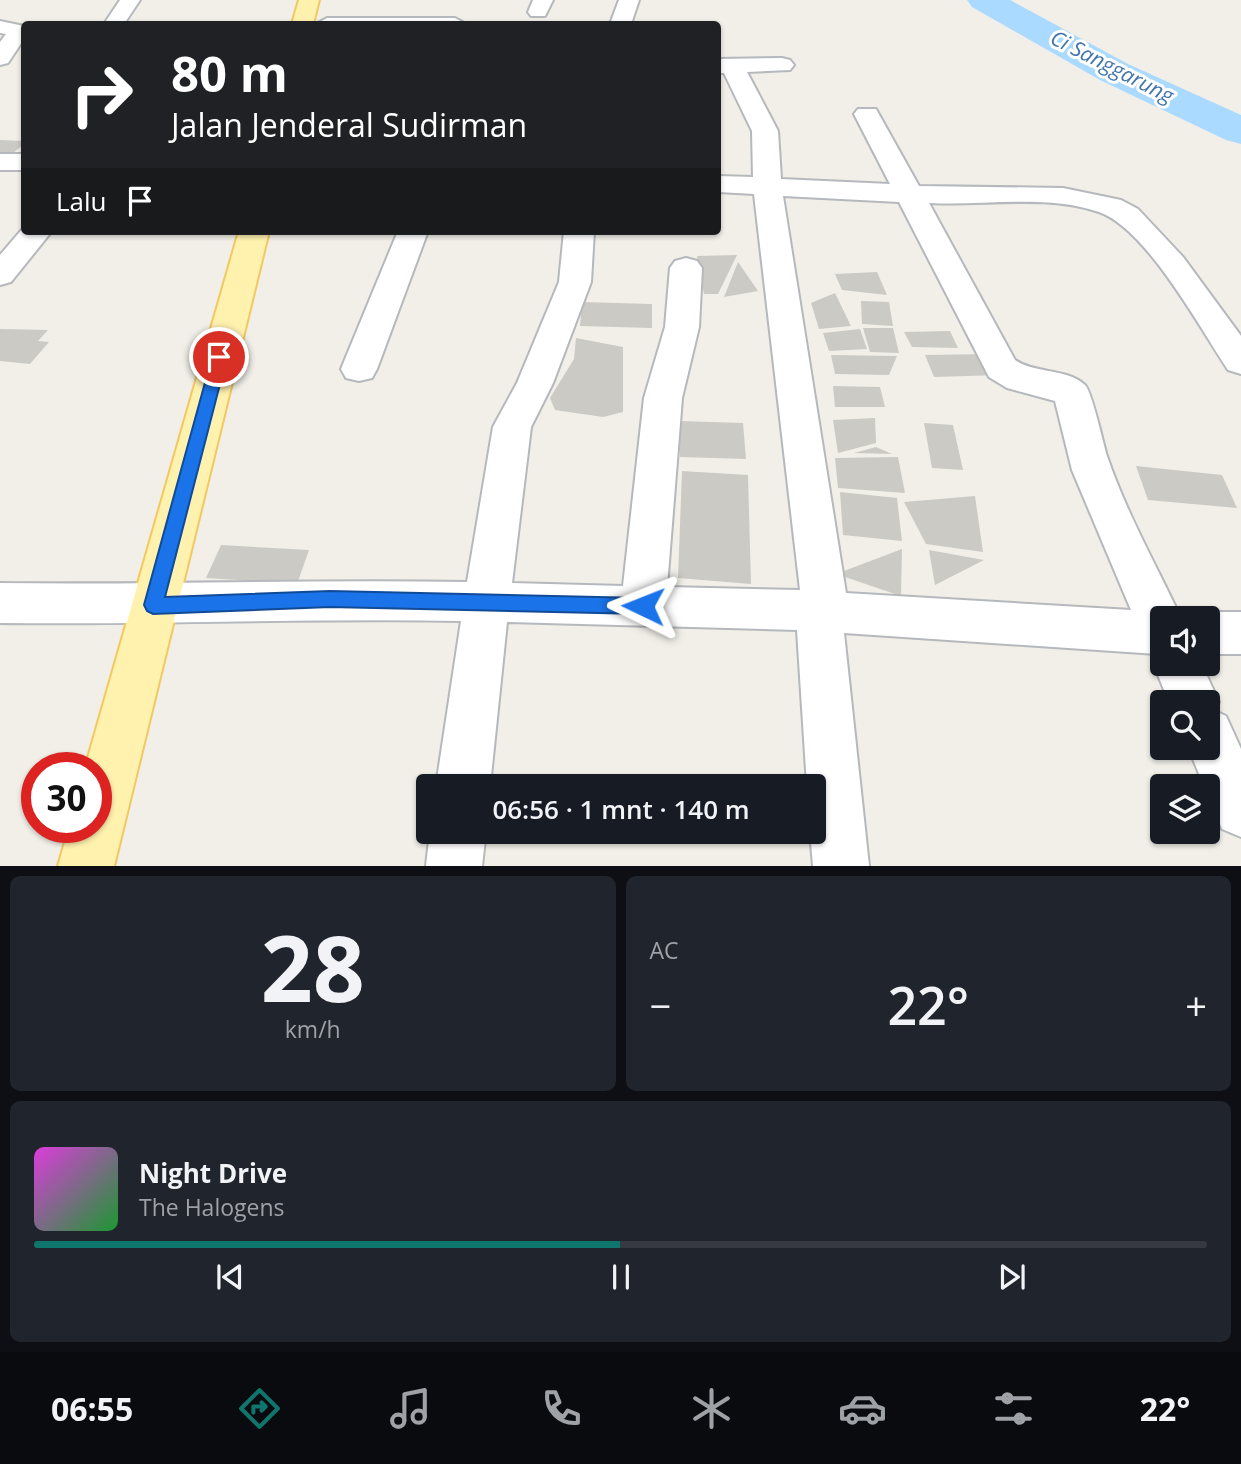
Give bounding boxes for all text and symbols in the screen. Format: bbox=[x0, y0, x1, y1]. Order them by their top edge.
water label: Ci Sanggarung bbox=[1046, 23, 1180, 110]
text: 80 m bbox=[171, 40, 288, 106]
icon: right bbox=[56, 49, 147, 140]
text: Jalan Jenderal Sudirman bbox=[171, 103, 527, 146]
icon: arrive bbox=[121, 182, 159, 220]
text: Lalu bbox=[56, 183, 107, 219]
pin bbox=[189, 327, 249, 387]
icon: arrive bbox=[200, 338, 238, 376]
position arrow bbox=[606, 569, 680, 643]
map controls bbox=[1150, 606, 1220, 844]
button: sound bbox=[1150, 606, 1220, 676]
button: search bbox=[1150, 690, 1220, 760]
speed limit sign: 30 bbox=[21, 752, 112, 843]
button: layers bbox=[1150, 774, 1220, 844]
text: 06:56 · 1 mnt · 140 m bbox=[492, 791, 750, 827]
text: 28 bbox=[261, 905, 365, 1029]
text: AC bbox=[650, 934, 679, 966]
text: 22° bbox=[887, 969, 969, 1040]
text: − bbox=[650, 979, 671, 1031]
text: + bbox=[1185, 979, 1207, 1031]
text: km/h bbox=[285, 1013, 341, 1045]
text: Night Drive bbox=[139, 1155, 287, 1191]
text: The Halogens bbox=[139, 1191, 285, 1223]
icon: previous bbox=[211, 1258, 249, 1296]
icon: pause bbox=[602, 1258, 640, 1296]
icon: next bbox=[993, 1258, 1031, 1296]
icon: directions bbox=[235, 1384, 284, 1433]
icon: music bbox=[386, 1384, 435, 1433]
icon: phone bbox=[537, 1384, 586, 1433]
icon: climate bbox=[687, 1384, 736, 1433]
icon: car bbox=[838, 1384, 887, 1433]
icon: filters bbox=[989, 1384, 1038, 1433]
text: 06:55 bbox=[51, 1387, 133, 1430]
text: 22° bbox=[1140, 1387, 1190, 1430]

